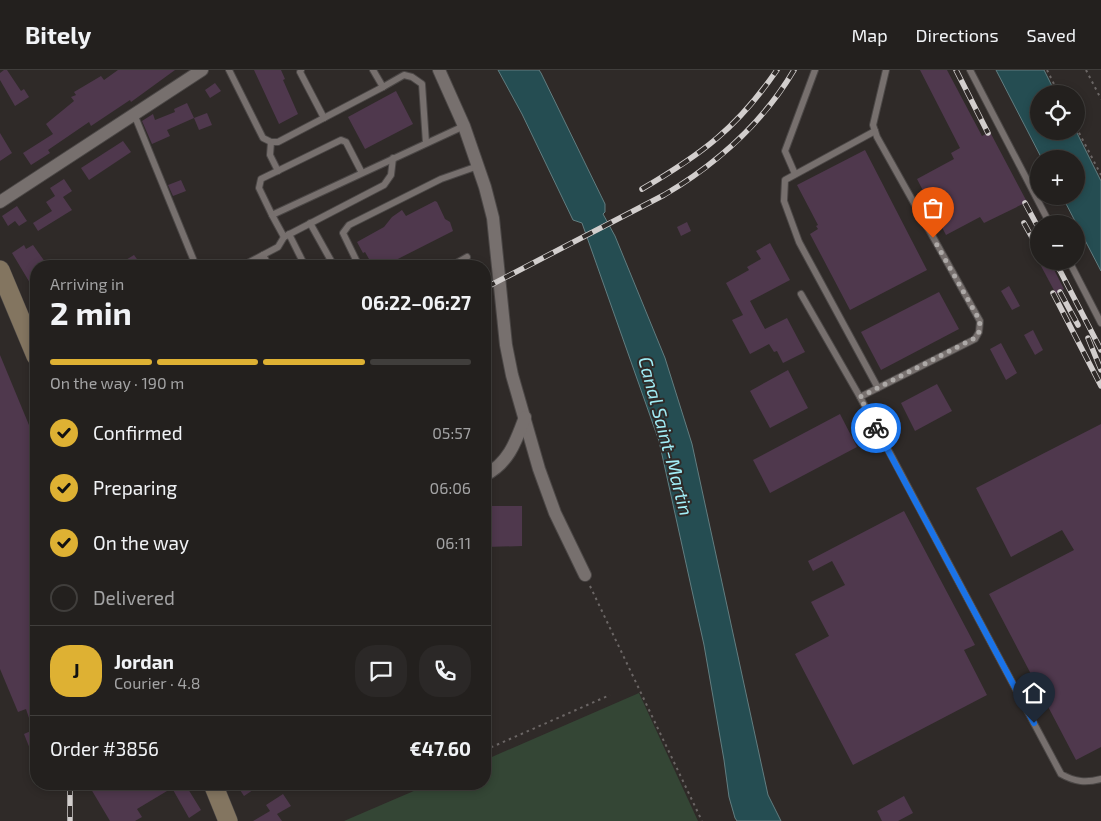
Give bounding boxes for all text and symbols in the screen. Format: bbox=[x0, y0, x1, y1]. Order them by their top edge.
text: Bitely bbox=[25, 20, 91, 49]
text: Map bbox=[851, 24, 888, 46]
text: Directions bbox=[916, 24, 999, 46]
text: Saved bbox=[1027, 24, 1076, 46]
map controls bbox=[1030, 85, 1085, 270]
button: locate bbox=[1030, 85, 1085, 140]
button: + bbox=[1030, 150, 1085, 205]
pin bbox=[912, 187, 954, 238]
icon: bag bbox=[919, 194, 947, 222]
button: − bbox=[1030, 215, 1085, 270]
text: Arriving in bbox=[50, 274, 124, 293]
text: 06:22–06:27 bbox=[361, 291, 471, 314]
text: 2 min bbox=[50, 293, 132, 331]
water label: Canal Saint-Martin bbox=[634, 354, 699, 518]
text: On the way · 190 m bbox=[50, 373, 184, 392]
courier bbox=[851, 403, 901, 453]
icon: bike bbox=[862, 414, 890, 442]
icon: check bbox=[50, 419, 78, 447]
text: Confirmed bbox=[93, 421, 183, 444]
text: 05:57 bbox=[432, 423, 471, 442]
icon: check bbox=[50, 474, 78, 502]
text: Preparing bbox=[93, 476, 177, 499]
text: 06:06 bbox=[430, 478, 471, 497]
icon: check bbox=[50, 529, 78, 557]
text: On the way bbox=[93, 531, 189, 554]
text: 06:11 bbox=[436, 533, 471, 552]
text: Delivered bbox=[93, 586, 175, 609]
button: chat bbox=[355, 645, 407, 697]
button: phone bbox=[419, 645, 471, 697]
text: Jordan bbox=[114, 650, 174, 673]
text: J bbox=[72, 659, 80, 682]
pin bbox=[1013, 672, 1055, 723]
text: Courier · 4.8 bbox=[114, 673, 201, 692]
icon: home bbox=[1020, 679, 1048, 707]
text: Order #3856 bbox=[50, 737, 159, 760]
text: €47.60 bbox=[410, 737, 471, 760]

